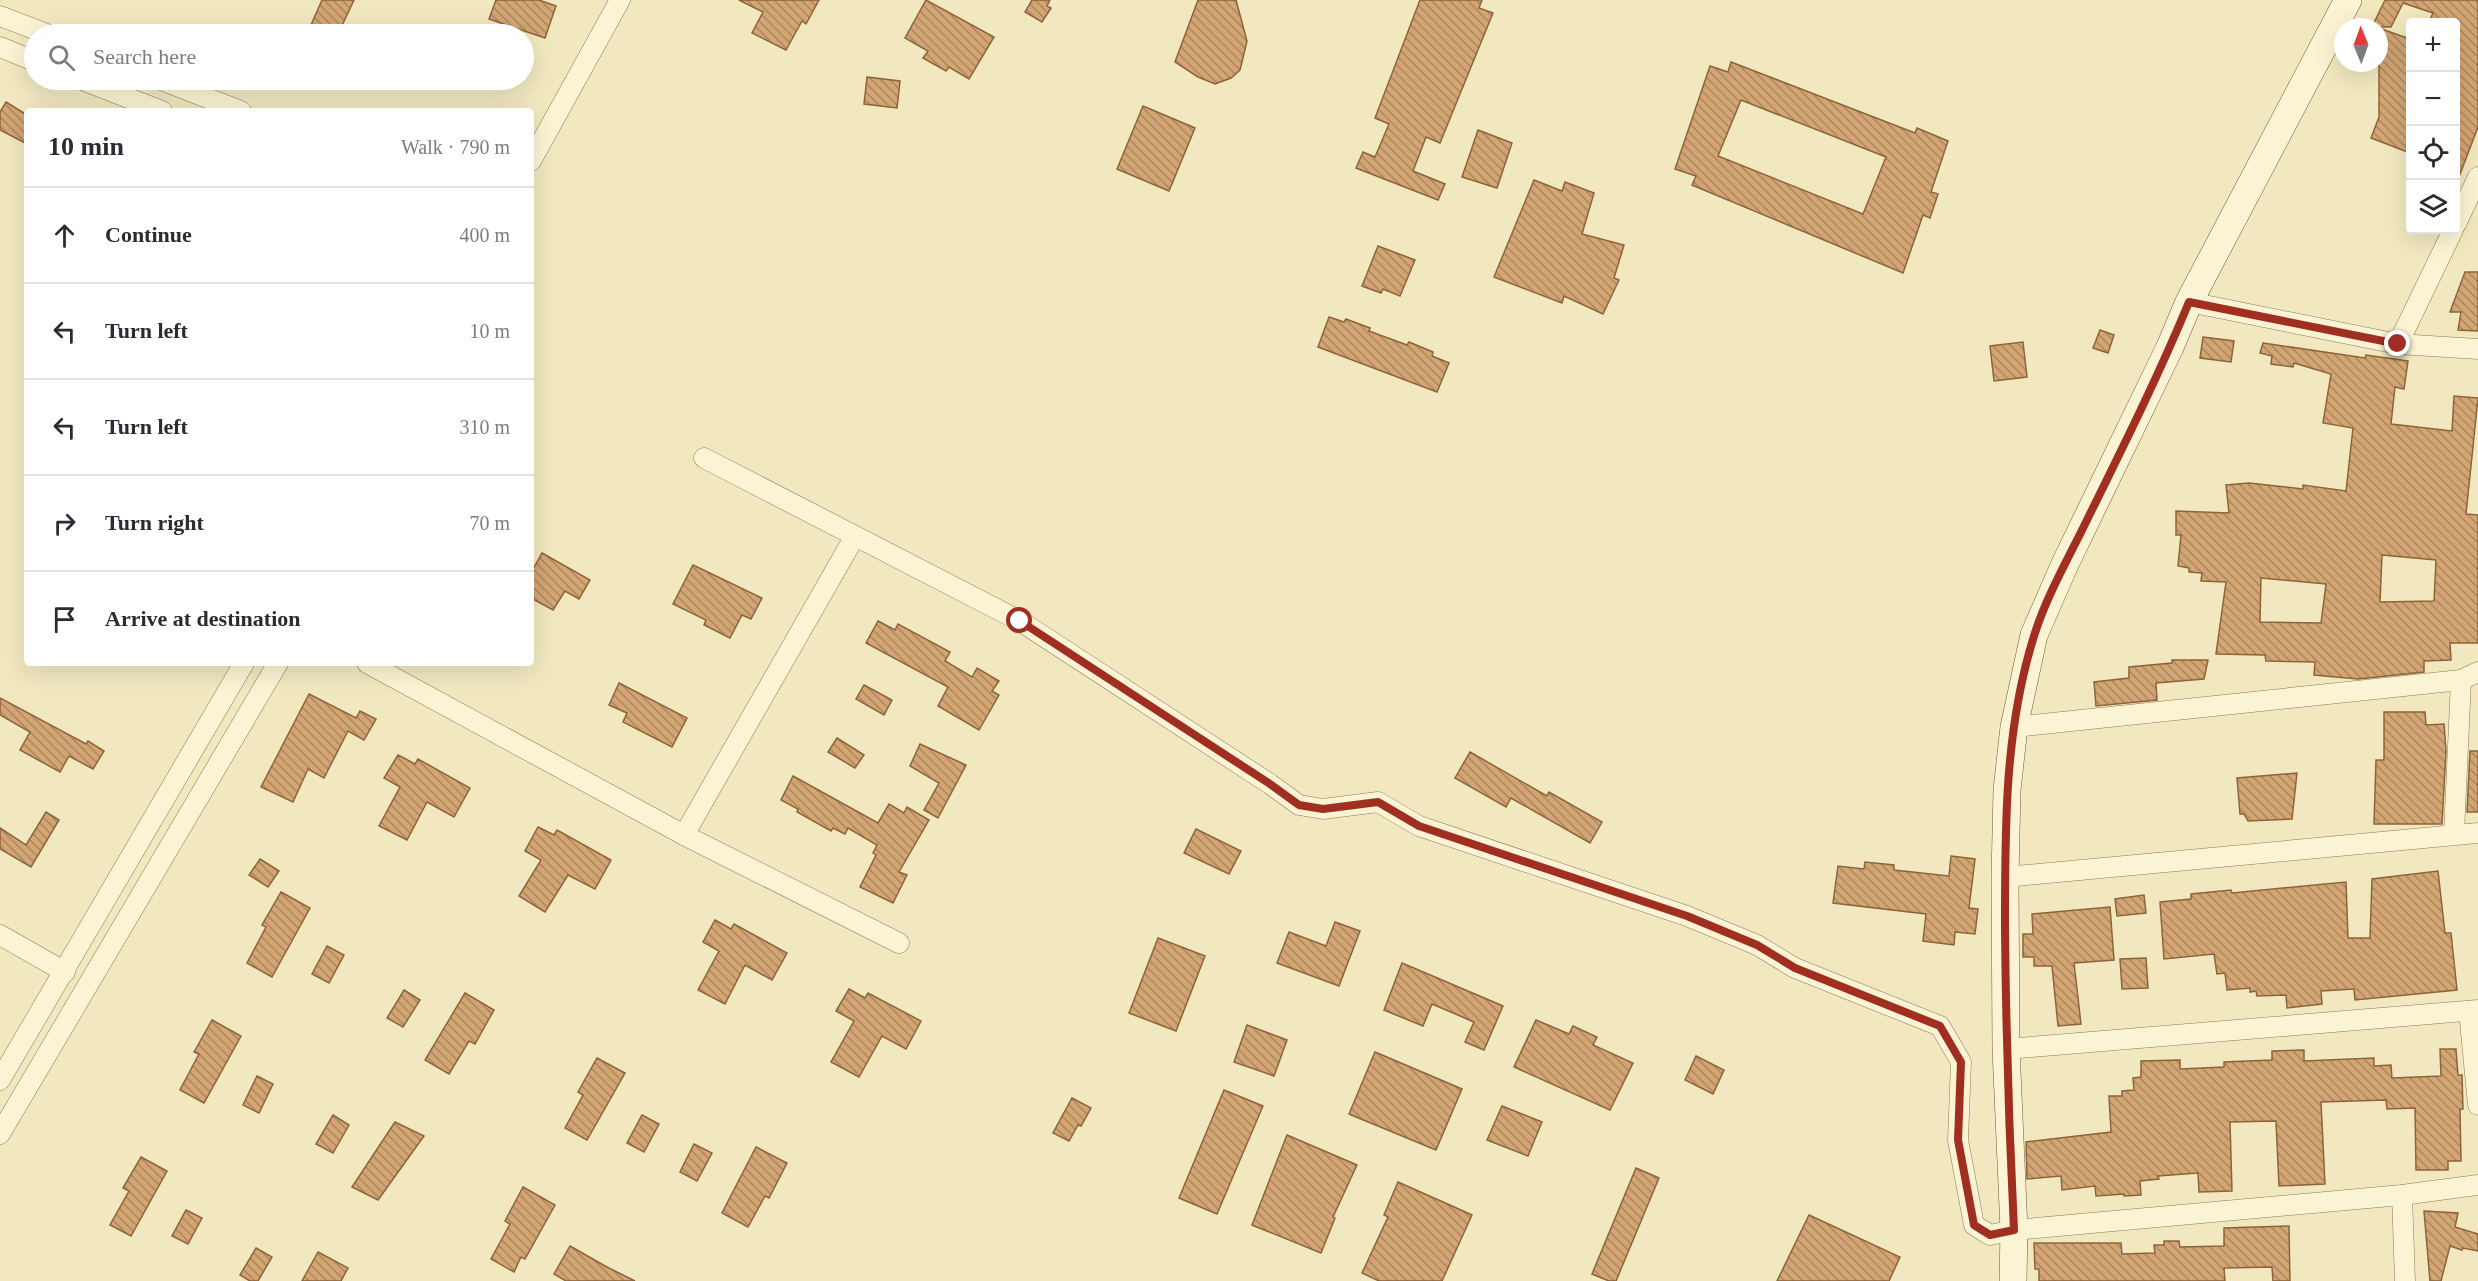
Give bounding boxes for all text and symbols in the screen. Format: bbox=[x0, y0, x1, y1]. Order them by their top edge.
north arrow bbox=[2334, 18, 2388, 72]
map controls bbox=[2406, 18, 2460, 234]
button: + bbox=[2406, 18, 2460, 72]
search box bbox=[24, 24, 534, 90]
icon: search bbox=[45, 41, 78, 74]
text: Search here bbox=[93, 44, 196, 69]
button: − bbox=[2406, 72, 2460, 126]
button: locate bbox=[2406, 126, 2460, 180]
text: 10 min bbox=[48, 132, 124, 161]
text: Walk · 790 m bbox=[401, 136, 510, 158]
button: layers bbox=[2406, 180, 2460, 234]
icon: ahead bbox=[48, 219, 81, 252]
text: Continue bbox=[105, 222, 192, 247]
text: 400 m bbox=[459, 224, 510, 246]
icon: left bbox=[48, 315, 81, 348]
text: Turn left bbox=[105, 318, 188, 343]
text: 10 m bbox=[469, 320, 510, 342]
route end bbox=[2384, 330, 2410, 356]
icon: left bbox=[48, 411, 81, 444]
text: Turn left bbox=[105, 414, 188, 439]
text: 310 m bbox=[459, 416, 510, 438]
icon: right bbox=[48, 507, 81, 540]
text: Turn right bbox=[105, 510, 204, 535]
text: 70 m bbox=[469, 512, 510, 534]
icon: arrive bbox=[48, 603, 81, 636]
text: Arrive at destination bbox=[105, 606, 301, 631]
route start bbox=[1006, 607, 1032, 633]

